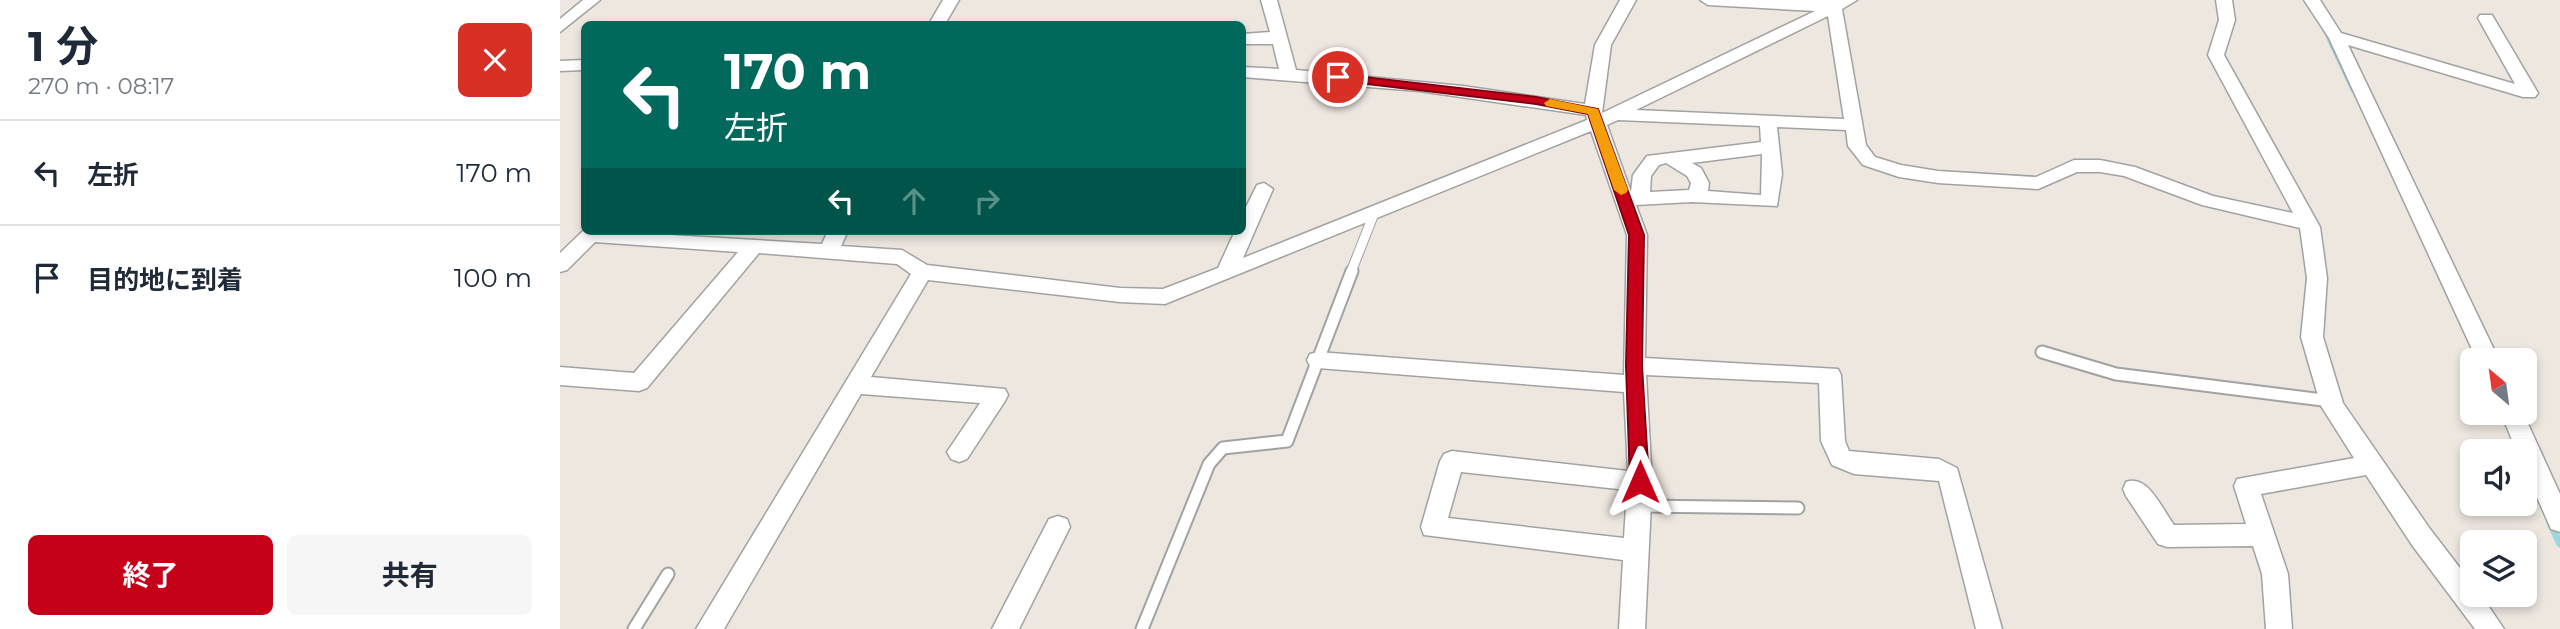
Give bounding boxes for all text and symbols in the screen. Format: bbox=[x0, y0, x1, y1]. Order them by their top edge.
text: 1 分 bbox=[28, 20, 98, 72]
button: close bbox=[458, 23, 532, 97]
text: 170 m bbox=[724, 42, 871, 101]
pin bbox=[1308, 47, 1368, 107]
icon: left bbox=[609, 49, 700, 140]
icon: arrive bbox=[1319, 58, 1357, 96]
text: 270 m · 08:17 bbox=[28, 72, 174, 100]
text: 左折 bbox=[724, 108, 788, 147]
icon: left bbox=[28, 154, 66, 192]
text: 170 m bbox=[456, 157, 532, 189]
text: 左折 bbox=[87, 159, 139, 191]
icon: left bbox=[822, 182, 860, 220]
icon: ahead bbox=[895, 182, 933, 220]
icon: right bbox=[968, 182, 1006, 220]
icon: arrive bbox=[28, 259, 66, 297]
text: 100 m bbox=[454, 262, 532, 294]
text: 目的地に到着 bbox=[87, 264, 243, 296]
north arrow bbox=[2460, 348, 2538, 425]
map controls bbox=[2460, 348, 2537, 607]
button: sound bbox=[2460, 439, 2537, 516]
position arrow bbox=[1603, 445, 1677, 519]
button: layers bbox=[2460, 530, 2537, 607]
button: 終了 bbox=[28, 535, 273, 615]
button: 共有 bbox=[287, 535, 532, 615]

